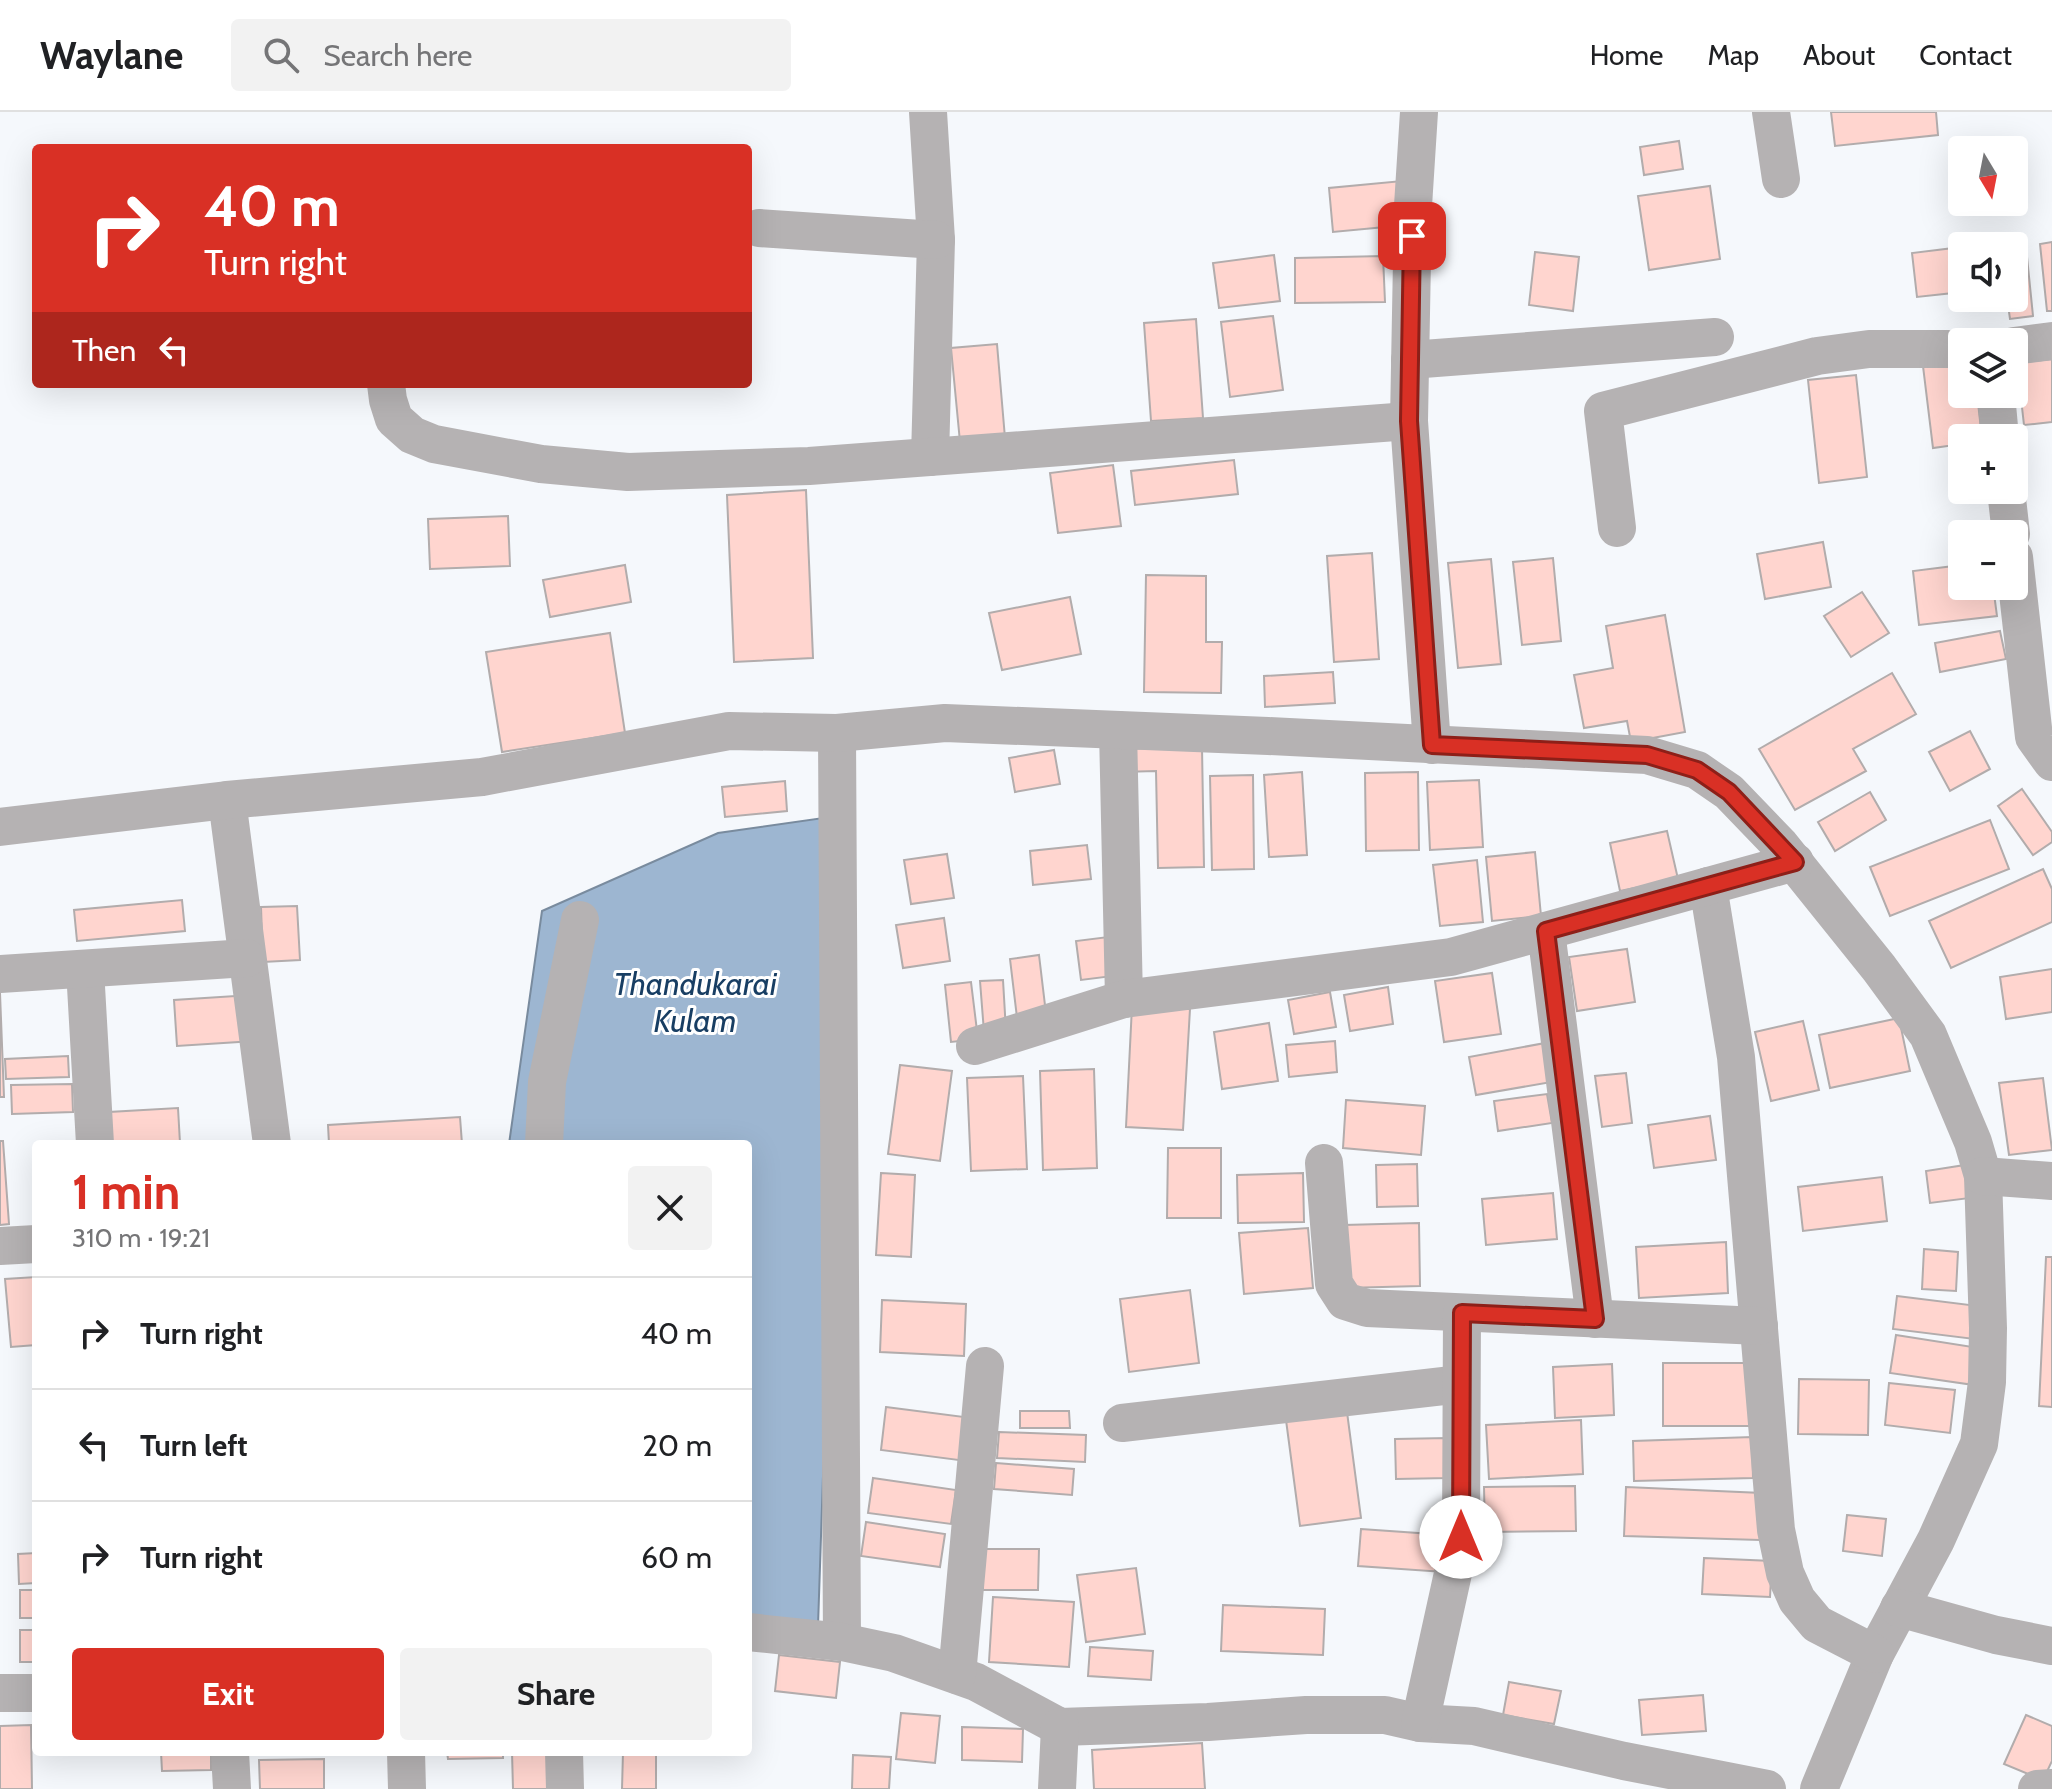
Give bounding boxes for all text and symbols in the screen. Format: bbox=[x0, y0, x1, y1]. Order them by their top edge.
search box bbox=[231, 19, 791, 91]
text: Waylane bbox=[40, 32, 183, 79]
icon: search bbox=[259, 33, 303, 77]
text: Search here bbox=[323, 37, 472, 74]
text: Home bbox=[1590, 38, 1663, 72]
text: Map bbox=[1707, 38, 1759, 72]
text: About bbox=[1803, 38, 1875, 72]
text: Contact bbox=[1919, 38, 2012, 72]
north arrow bbox=[1948, 136, 2028, 216]
map controls bbox=[1948, 136, 2028, 600]
text: 40 m bbox=[204, 172, 340, 240]
icon: right bbox=[72, 176, 176, 280]
pin bbox=[1378, 202, 1446, 270]
icon: arrive bbox=[1390, 214, 1434, 258]
button: sound bbox=[1948, 232, 2028, 312]
text: Turn right bbox=[204, 240, 347, 284]
icon: left bbox=[152, 328, 196, 372]
button: layers bbox=[1948, 328, 2028, 408]
text: Then bbox=[72, 332, 136, 369]
button: + bbox=[1948, 424, 2028, 504]
button: − bbox=[1948, 520, 2028, 600]
water label: Thandukarai Kulam bbox=[613, 964, 778, 1040]
text: 1 min bbox=[72, 1163, 180, 1221]
button: close bbox=[628, 1166, 712, 1250]
text: 310 m · 19:21 bbox=[72, 1222, 210, 1254]
icon: right bbox=[72, 1311, 116, 1355]
text: Turn right bbox=[140, 1315, 263, 1352]
text: 40 m bbox=[641, 1315, 712, 1352]
icon: left bbox=[72, 1423, 116, 1467]
text: Turn left bbox=[140, 1427, 248, 1464]
text: 20 m bbox=[642, 1427, 712, 1464]
position arrow bbox=[1419, 1495, 1503, 1579]
icon: right bbox=[72, 1535, 116, 1579]
text: Turn right bbox=[140, 1539, 263, 1576]
text: 60 m bbox=[641, 1539, 712, 1576]
button: Exit bbox=[72, 1648, 384, 1740]
button: Share bbox=[400, 1648, 712, 1740]

